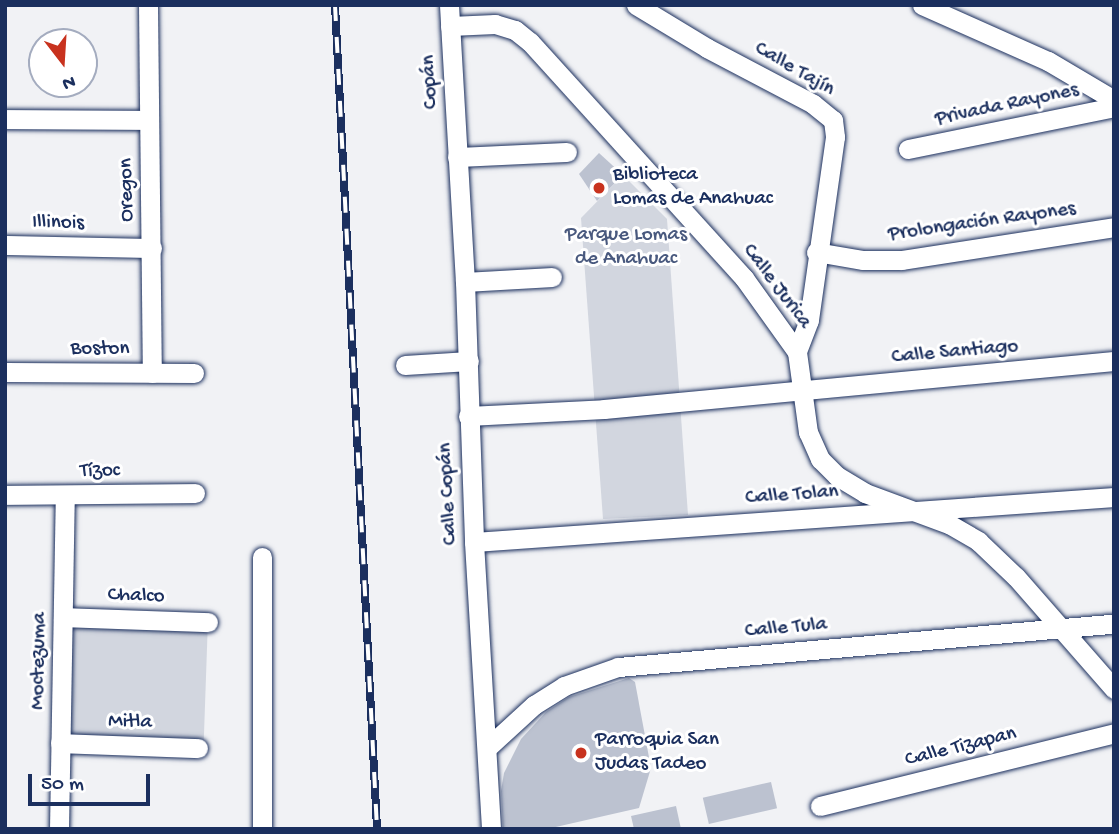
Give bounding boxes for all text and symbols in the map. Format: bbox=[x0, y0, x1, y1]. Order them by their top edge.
north arrow bbox=[28, 28, 98, 98]
street label: Calle Tajín bbox=[749, 37, 839, 103]
street label: Copán bbox=[417, 54, 445, 110]
text: N bbox=[59, 69, 78, 94]
street label: Privada Rayones bbox=[933, 79, 1081, 133]
street label: Oregon bbox=[115, 158, 141, 222]
place label: Biblioteca Lomas de Anahuac bbox=[613, 163, 773, 213]
marker: Biblioteca Lomas de Anahuac bbox=[591, 180, 607, 196]
street label: Prolongación Rayones bbox=[887, 197, 1077, 249]
street label: Illinois bbox=[32, 211, 84, 237]
park label: Parque Lomas de Anahuac bbox=[565, 223, 687, 273]
street label: Calle Jurica bbox=[736, 240, 816, 334]
street label: Calle Santiago bbox=[891, 335, 1019, 371]
street label: Boston bbox=[71, 337, 129, 363]
street label: Calle Copán bbox=[434, 442, 464, 546]
street label: Tízoc bbox=[80, 459, 120, 485]
street label: Calle Tolan bbox=[745, 480, 839, 512]
street label: Chalco bbox=[107, 583, 165, 611]
street label: Moctezuma bbox=[27, 612, 53, 710]
street label: Calle Tula bbox=[744, 613, 828, 645]
street label: Mitla bbox=[108, 710, 152, 736]
street label: Calle Tizapan bbox=[903, 722, 1019, 774]
place label: Parroquia San Judas Tadeo bbox=[595, 728, 719, 778]
marker: Parroquia San Judas Tadeo bbox=[573, 745, 589, 761]
scale bar bbox=[32, 760, 154, 804]
text: 50 m bbox=[41, 773, 84, 798]

